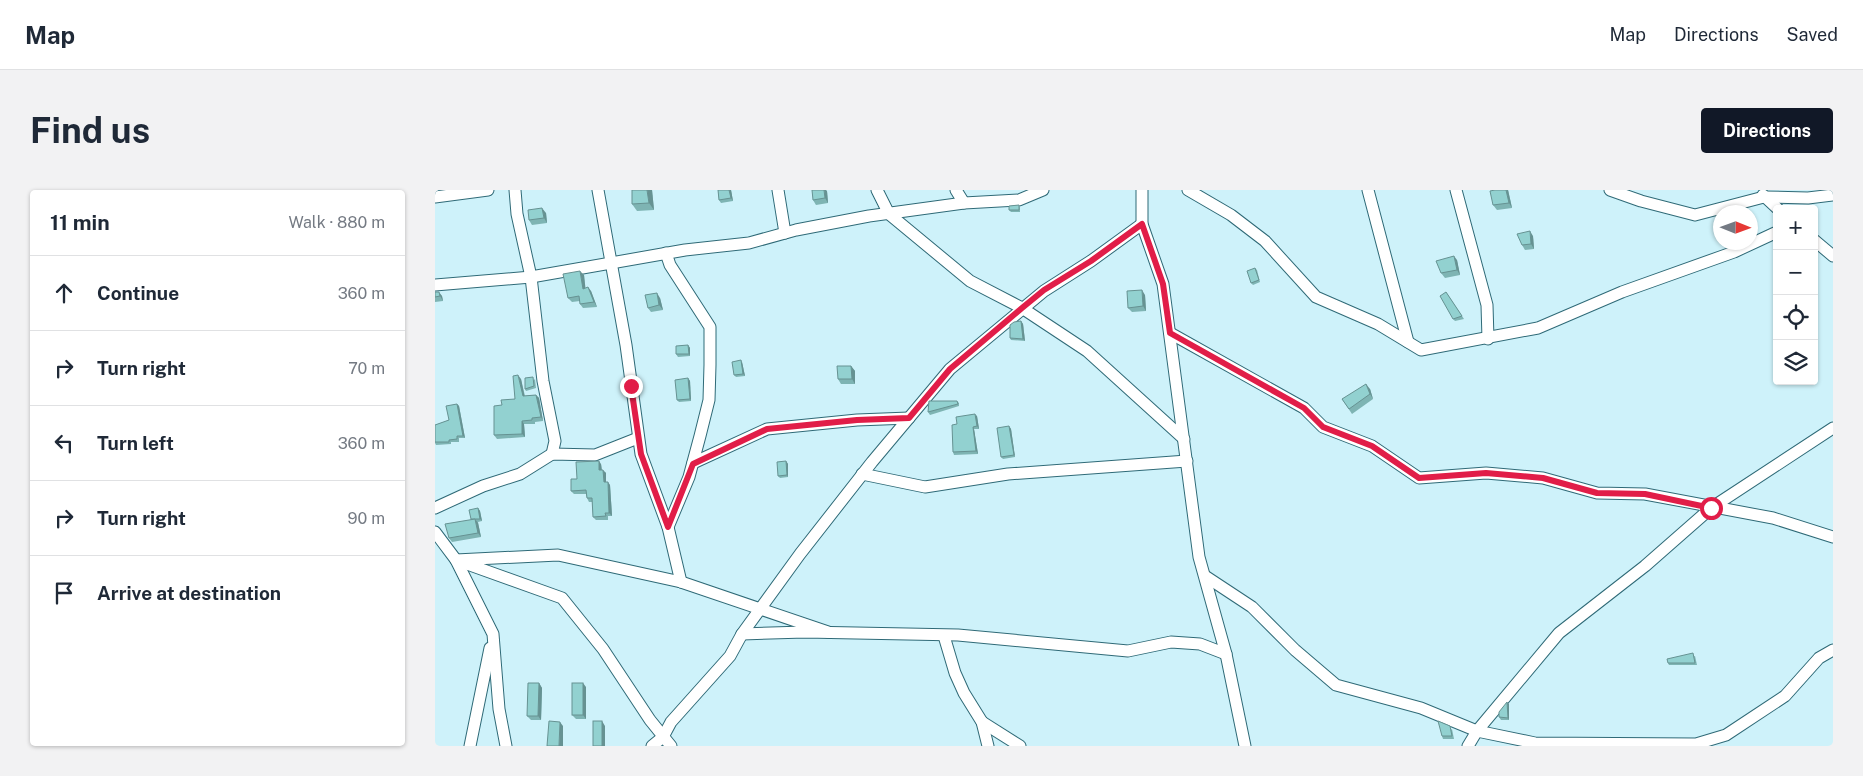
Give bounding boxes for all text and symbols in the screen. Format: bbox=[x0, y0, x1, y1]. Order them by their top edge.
text: Map bbox=[25, 21, 75, 49]
text: Map bbox=[1609, 24, 1646, 45]
text: Directions bbox=[1674, 24, 1759, 45]
text: Saved bbox=[1787, 24, 1838, 45]
button: Directions bbox=[1701, 108, 1833, 153]
text: Find us bbox=[30, 110, 150, 151]
north arrow bbox=[1713, 205, 1758, 250]
map controls bbox=[1773, 205, 1818, 385]
button: + bbox=[1773, 205, 1818, 250]
text: 11 min bbox=[50, 210, 110, 235]
text: Walk · 880 m bbox=[288, 213, 385, 232]
button: − bbox=[1773, 250, 1818, 295]
icon: ahead bbox=[50, 279, 78, 307]
text: Continue bbox=[97, 282, 179, 304]
text: 360 m bbox=[338, 284, 385, 303]
button: locate bbox=[1773, 295, 1818, 340]
button: layers bbox=[1773, 340, 1818, 385]
icon: right bbox=[50, 354, 78, 382]
text: Turn right bbox=[97, 357, 186, 379]
text: 70 m bbox=[348, 359, 385, 378]
route end bbox=[620, 375, 643, 398]
icon: left bbox=[50, 429, 78, 457]
text: Turn left bbox=[97, 432, 174, 454]
text: 360 m bbox=[338, 434, 385, 453]
route start bbox=[1700, 497, 1723, 520]
icon: right bbox=[50, 504, 78, 532]
text: Turn right bbox=[97, 507, 186, 529]
text: 90 m bbox=[348, 509, 385, 528]
icon: arrive bbox=[50, 579, 78, 607]
text: Arrive at destination bbox=[97, 582, 281, 604]

